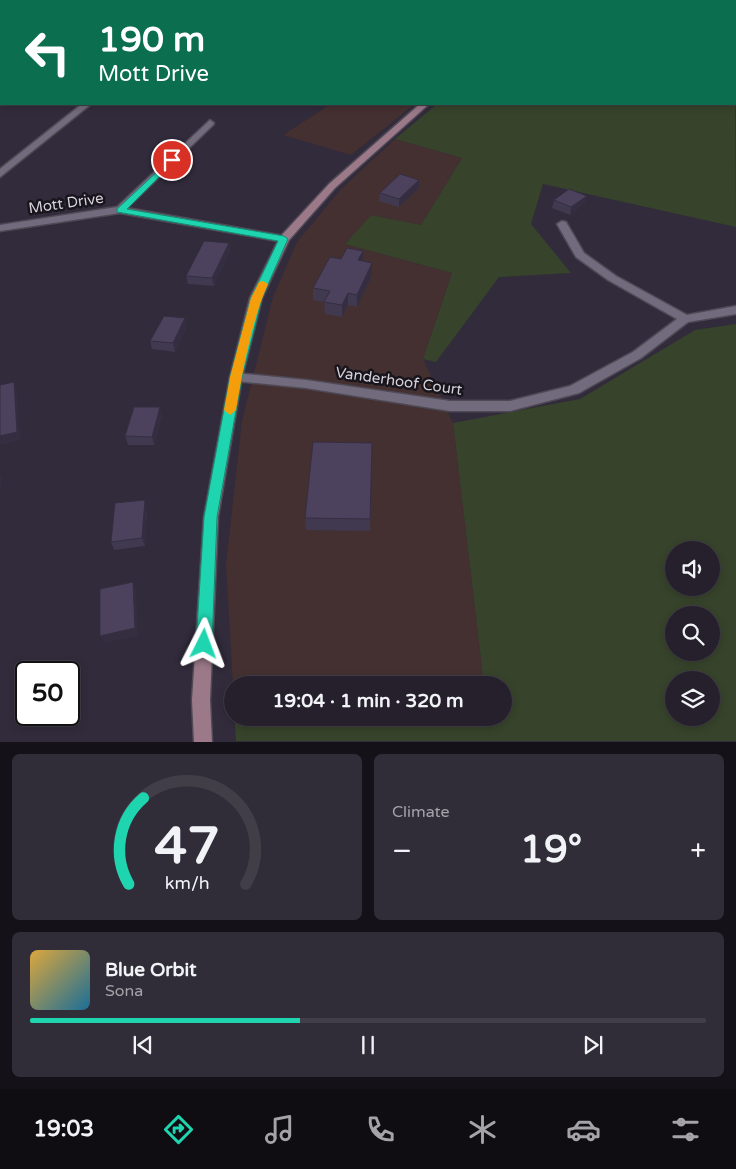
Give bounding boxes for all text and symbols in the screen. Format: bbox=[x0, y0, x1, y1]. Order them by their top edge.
text: 190 m bbox=[98, 19, 205, 61]
icon: left bbox=[15, 20, 80, 85]
text: Mott Drive bbox=[98, 61, 209, 87]
pin bbox=[151, 139, 193, 181]
icon: arrive bbox=[158, 146, 186, 174]
street label: Mott Drive bbox=[27, 189, 105, 217]
street label: Vanderhoof Court bbox=[335, 363, 464, 399]
map controls bbox=[665, 541, 720, 726]
button: sound bbox=[665, 541, 720, 596]
button: search bbox=[665, 606, 720, 661]
position arrow bbox=[177, 617, 229, 669]
speed limit sign: 50 bbox=[15, 661, 80, 726]
button: layers bbox=[665, 671, 720, 726]
text: 19:04 · 1 min · 320 m bbox=[272, 690, 464, 712]
text: Climate bbox=[392, 802, 450, 822]
text: 47 bbox=[154, 815, 220, 878]
text: 19° bbox=[520, 827, 582, 873]
text: − bbox=[392, 834, 412, 868]
text: + bbox=[690, 834, 706, 868]
text: km/h bbox=[165, 873, 209, 894]
text: Blue Orbit bbox=[105, 959, 197, 981]
text: Sona bbox=[105, 981, 143, 1001]
icon: previous bbox=[129, 1031, 157, 1059]
icon: pause bbox=[354, 1031, 382, 1059]
icon: next bbox=[579, 1031, 607, 1059]
icon: directions bbox=[161, 1112, 196, 1147]
icon: music bbox=[262, 1112, 297, 1147]
icon: phone bbox=[363, 1112, 398, 1147]
icon: climate bbox=[465, 1112, 500, 1147]
icon: car bbox=[566, 1112, 601, 1147]
icon: filters bbox=[668, 1112, 703, 1147]
text: 19:03 bbox=[33, 1116, 94, 1142]

